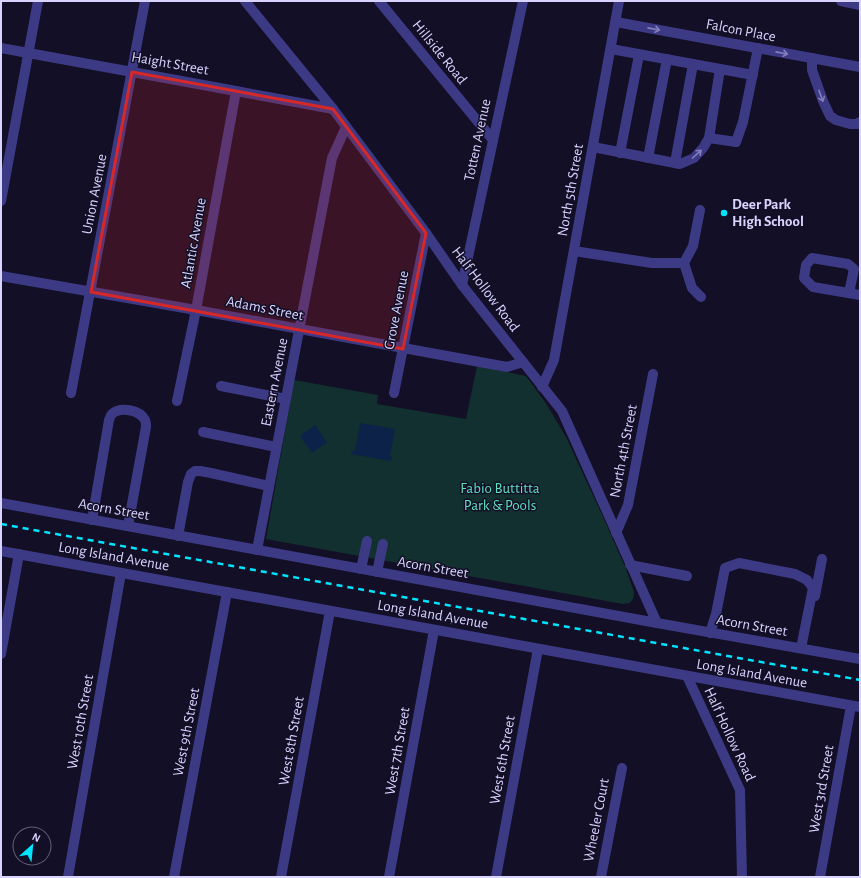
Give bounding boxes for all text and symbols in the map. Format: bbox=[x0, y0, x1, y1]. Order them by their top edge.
street label: Falcon Place bbox=[705, 16, 777, 45]
street label: Hillside Road bbox=[409, 17, 470, 87]
one-way arrow bbox=[647, 25, 660, 33]
street label: Haight Street bbox=[130, 49, 210, 78]
one-way arrow bbox=[775, 49, 788, 57]
one-way arrow bbox=[818, 89, 826, 101]
street label: Totten Avenue bbox=[461, 97, 494, 183]
street label: North 5th Street bbox=[555, 142, 586, 238]
one-way arrow bbox=[692, 150, 702, 159]
street label: Union Avenue bbox=[79, 153, 110, 236]
street label: Atlantic Avenue bbox=[178, 197, 209, 290]
place label: Deer Park High School bbox=[732, 197, 804, 229]
marker: Deer Park High School bbox=[719, 208, 729, 218]
street label: Half Hollow Road bbox=[449, 244, 522, 335]
street label: Grove Avenue bbox=[382, 269, 411, 351]
street label: Adams Street bbox=[225, 294, 305, 323]
street label: Eastern Avenue bbox=[259, 337, 290, 428]
street label: North 4th Street bbox=[607, 403, 640, 499]
park label: Fabio Buttitta Park & Pools bbox=[460, 481, 540, 513]
street label: Acorn Street bbox=[77, 496, 151, 523]
street label: Long Island Avenue bbox=[57, 539, 171, 574]
street label: Acorn Street bbox=[396, 554, 470, 581]
street label: Long Island Avenue bbox=[376, 597, 490, 632]
street label: Acorn Street bbox=[715, 612, 789, 639]
street label: Long Island Avenue bbox=[695, 656, 809, 691]
street label: West 10th Street bbox=[65, 673, 96, 771]
street label: Half Hollow Road bbox=[701, 685, 758, 784]
street label: West 9th Street bbox=[171, 686, 202, 778]
street label: West 8th Street bbox=[276, 695, 307, 787]
street label: West 7th Street bbox=[382, 706, 413, 796]
street label: West 6th Street bbox=[487, 714, 518, 806]
street label: West 3rd Street bbox=[806, 744, 837, 834]
street label: Wheeler Court bbox=[581, 777, 612, 863]
north arrow bbox=[12, 826, 52, 866]
text: N bbox=[30, 831, 42, 844]

